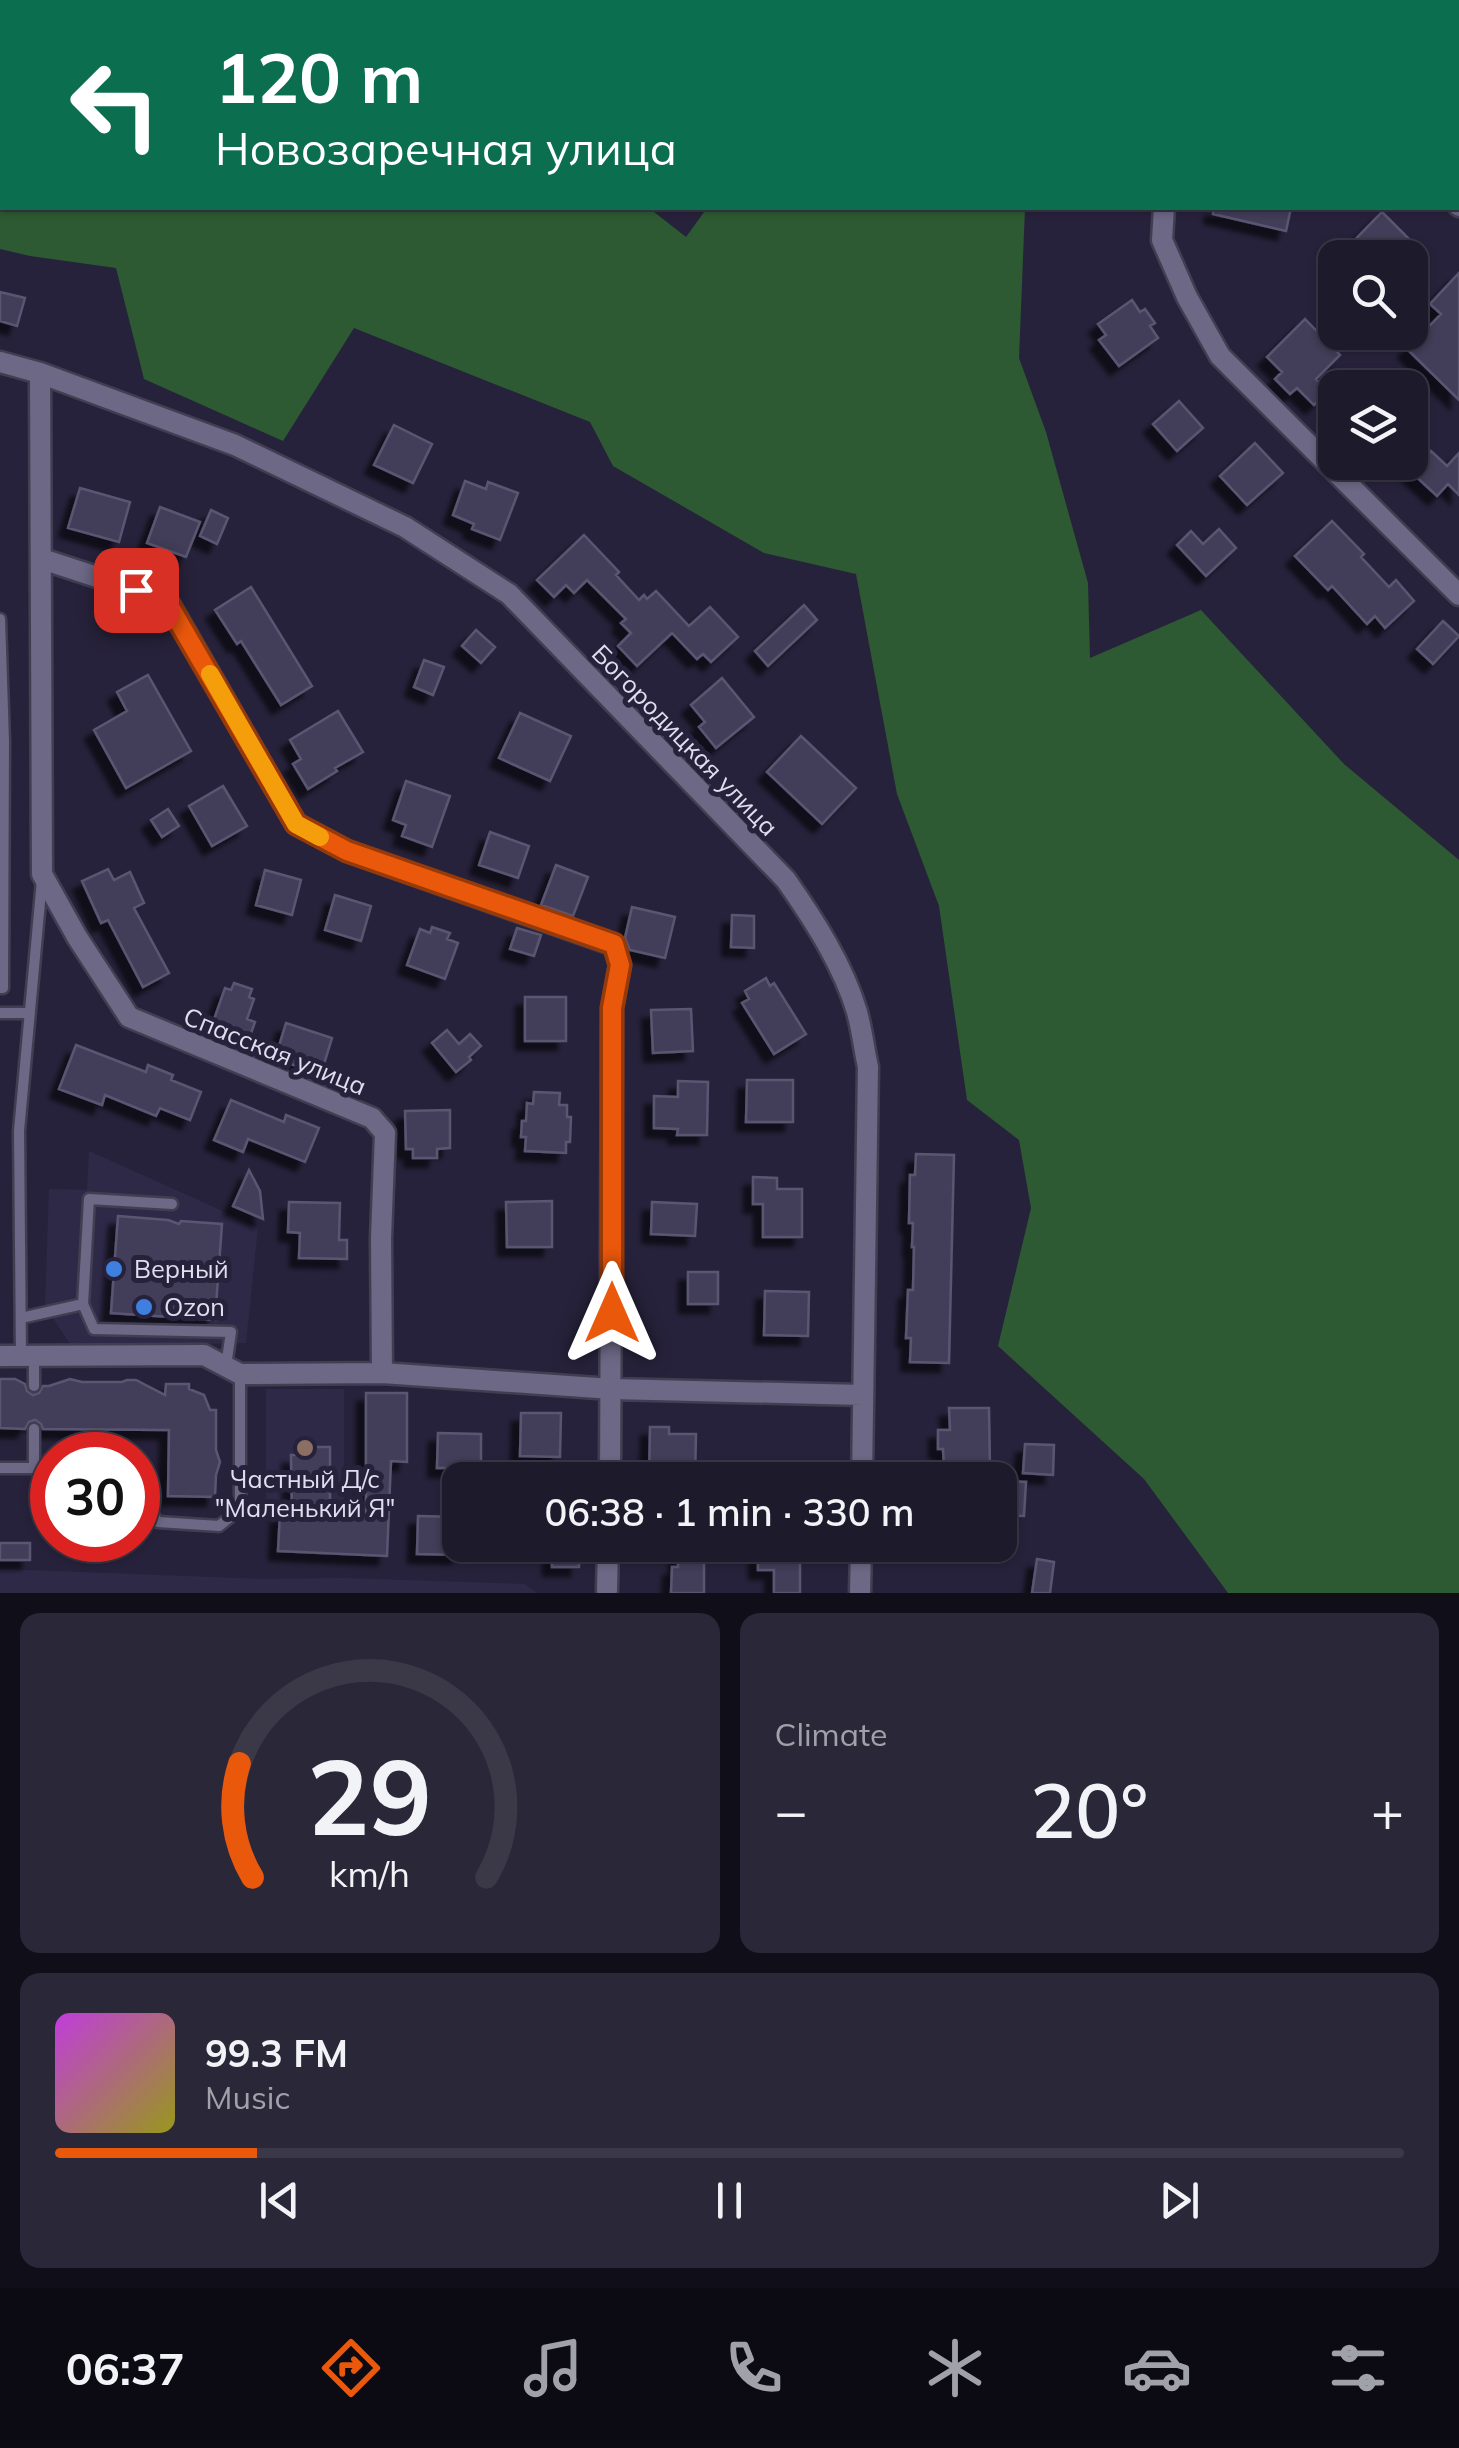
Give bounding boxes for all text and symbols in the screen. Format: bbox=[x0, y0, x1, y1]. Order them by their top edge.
text: 120 m bbox=[215, 33, 423, 121]
icon: left bbox=[50, 40, 180, 170]
text: Новозаречная улица bbox=[215, 120, 677, 176]
map controls bbox=[1318, 240, 1428, 480]
button: search bbox=[1318, 240, 1428, 350]
button: layers bbox=[1318, 370, 1428, 480]
pin bbox=[94, 548, 179, 633]
icon: arrive bbox=[109, 563, 164, 618]
street label: Богородицкая улица bbox=[586, 638, 785, 842]
street label: Спасская улица bbox=[179, 1000, 371, 1101]
place label: Верный bbox=[134, 1253, 229, 1284]
marker: Верный bbox=[103, 1258, 125, 1280]
position arrow bbox=[560, 1261, 664, 1365]
place label: Ozon bbox=[164, 1291, 225, 1322]
marker: Ozon bbox=[133, 1296, 155, 1318]
speed limit sign: 30 bbox=[30, 1432, 160, 1562]
marker: Частный Д/с "Маленький Я" bbox=[294, 1437, 316, 1459]
place label: Частный Д/с "Маленький Я" bbox=[215, 1463, 395, 1523]
text: 06:38 · 1 min · 330 m bbox=[544, 1488, 915, 1536]
text: Climate bbox=[775, 1714, 887, 1754]
text: 29 bbox=[307, 1730, 432, 1861]
text: 20° bbox=[1030, 1763, 1148, 1857]
text: − bbox=[775, 1776, 808, 1845]
text: + bbox=[1371, 1776, 1404, 1845]
text: km/h bbox=[329, 1851, 410, 1896]
text: 99.3 FM bbox=[205, 2029, 348, 2077]
text: Music bbox=[205, 2077, 290, 2117]
icon: previous bbox=[252, 2173, 307, 2228]
icon: pause bbox=[702, 2173, 757, 2228]
icon: next bbox=[1152, 2173, 1207, 2228]
icon: directions bbox=[316, 2333, 386, 2403]
icon: music bbox=[518, 2333, 588, 2403]
icon: phone bbox=[719, 2333, 789, 2403]
icon: climate bbox=[920, 2333, 990, 2403]
icon: car bbox=[1122, 2333, 1192, 2403]
icon: filters bbox=[1323, 2333, 1393, 2403]
text: 06:37 bbox=[66, 2340, 185, 2396]

